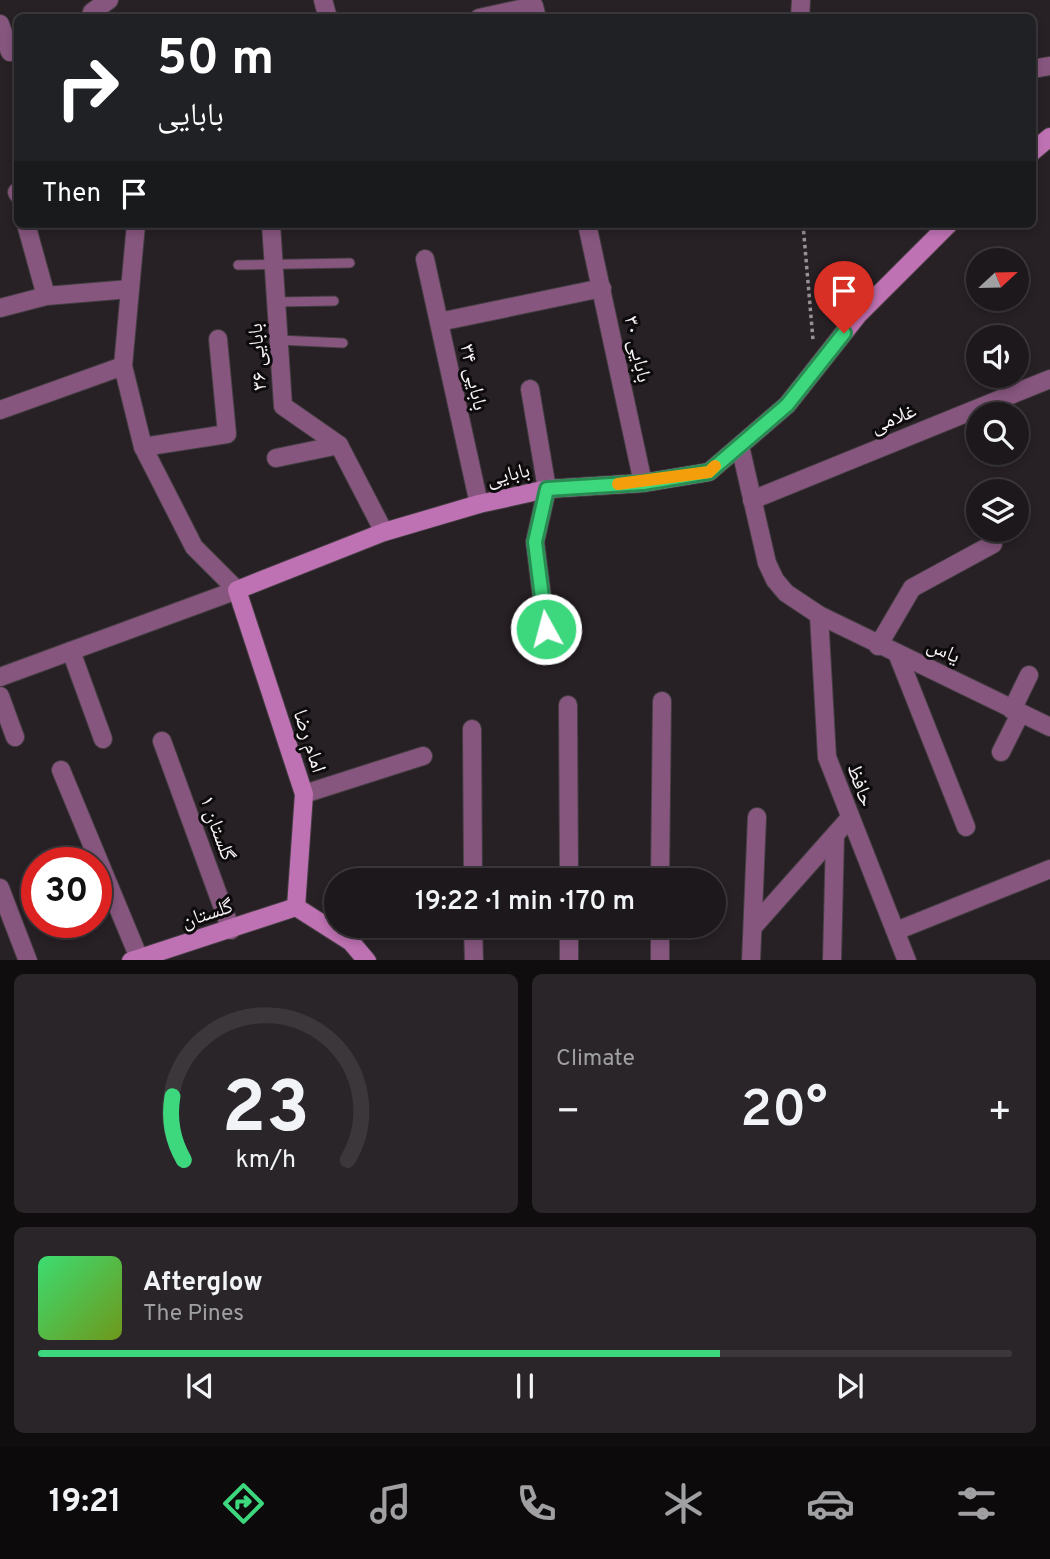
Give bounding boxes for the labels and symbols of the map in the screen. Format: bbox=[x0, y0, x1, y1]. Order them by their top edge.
north arrow bbox=[966, 248, 1029, 312]
pin bbox=[814, 261, 874, 333]
street label: بابایی ۳۰ bbox=[616, 313, 657, 385]
street label: بابایی ۳۶ bbox=[243, 322, 274, 392]
street label: بابایی ۳۴ bbox=[452, 341, 493, 413]
street label: غلامی bbox=[867, 398, 921, 441]
street label: بابایی bbox=[484, 457, 533, 494]
position arrow bbox=[509, 592, 583, 666]
street label: یاس bbox=[922, 632, 964, 671]
street label: امام رضا bbox=[286, 706, 331, 777]
street label: حافظ bbox=[839, 760, 880, 811]
street label: گلستان ۱ bbox=[192, 792, 241, 865]
speed limit sign: 30 bbox=[21, 847, 112, 938]
street label: گلستان bbox=[178, 893, 237, 935]

